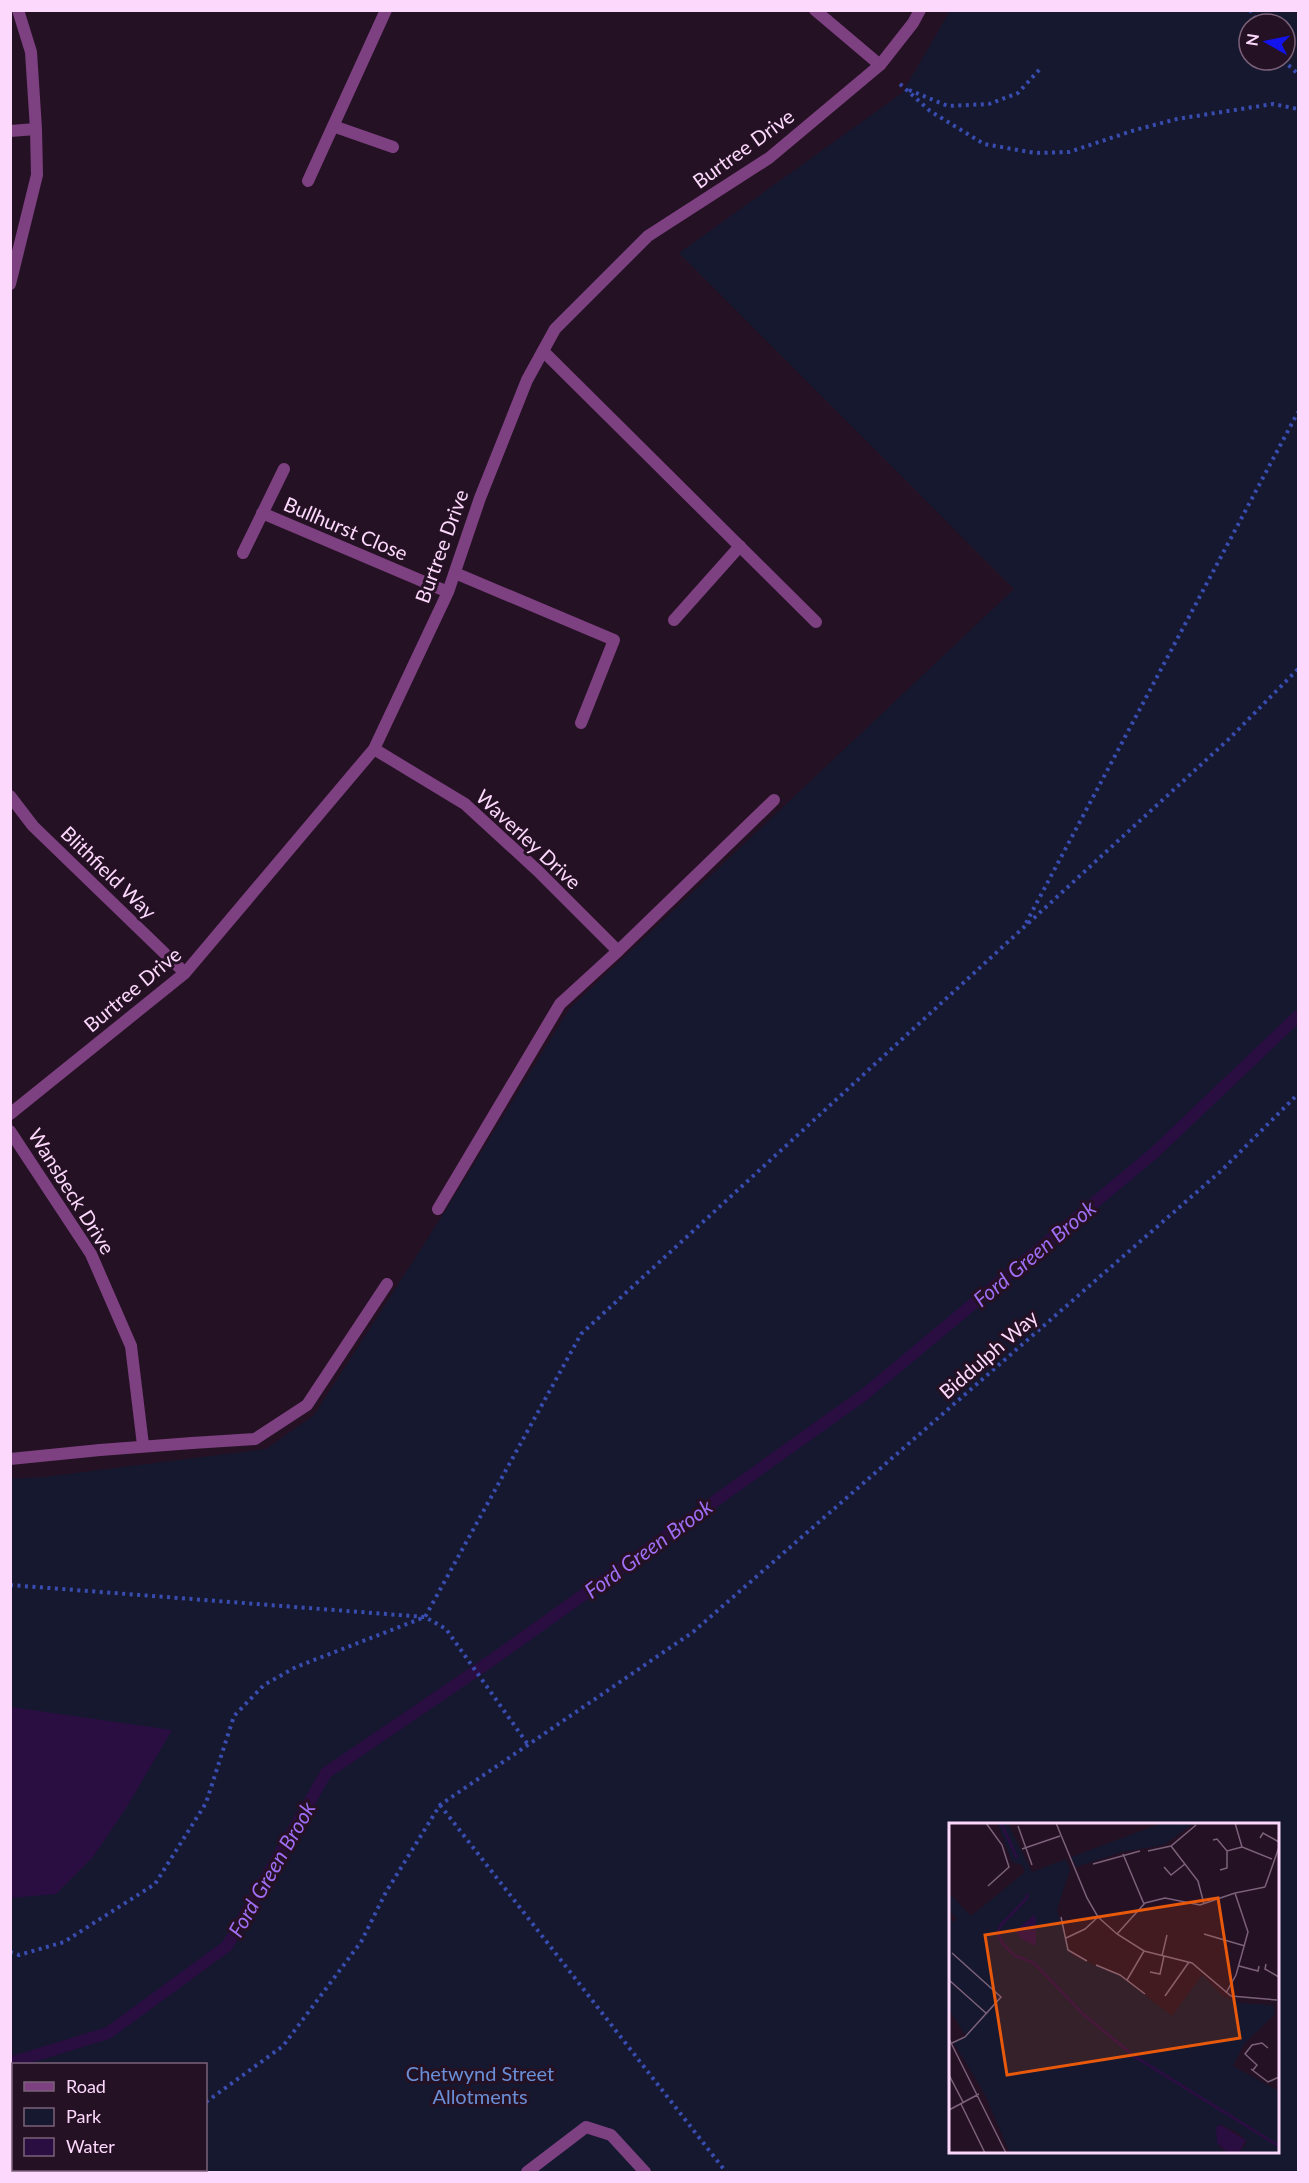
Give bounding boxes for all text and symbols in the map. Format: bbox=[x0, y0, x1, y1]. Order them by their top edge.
north arrow bbox=[1237, 12, 1297, 72]
text: N bbox=[1241, 32, 1262, 47]
street label: Burtree Drive bbox=[688, 103, 798, 193]
street label: Burtree Drive bbox=[409, 486, 473, 606]
street label: Bullhurst Close bbox=[280, 491, 412, 565]
street label: Waverley Drive bbox=[472, 784, 586, 894]
street label: Blithfield Way bbox=[56, 821, 162, 924]
street label: Burtree Drive bbox=[79, 942, 185, 1036]
street label: Wansbeck Drive bbox=[24, 1124, 120, 1258]
water label: Ford Green Brook bbox=[968, 1194, 1101, 1311]
street label: Biddulph Way bbox=[934, 1304, 1043, 1403]
water label: Ford Green Brook bbox=[579, 1493, 718, 1603]
water label: Ford Green Brook bbox=[222, 1796, 320, 1941]
inset map bbox=[949, 1823, 1279, 2153]
park label: Chetwynd Street Allotments bbox=[406, 2061, 554, 2108]
legend bbox=[12, 2063, 207, 2171]
text: Road bbox=[66, 2075, 106, 2097]
text: Park bbox=[66, 2105, 102, 2127]
text: Water bbox=[66, 2135, 115, 2157]

